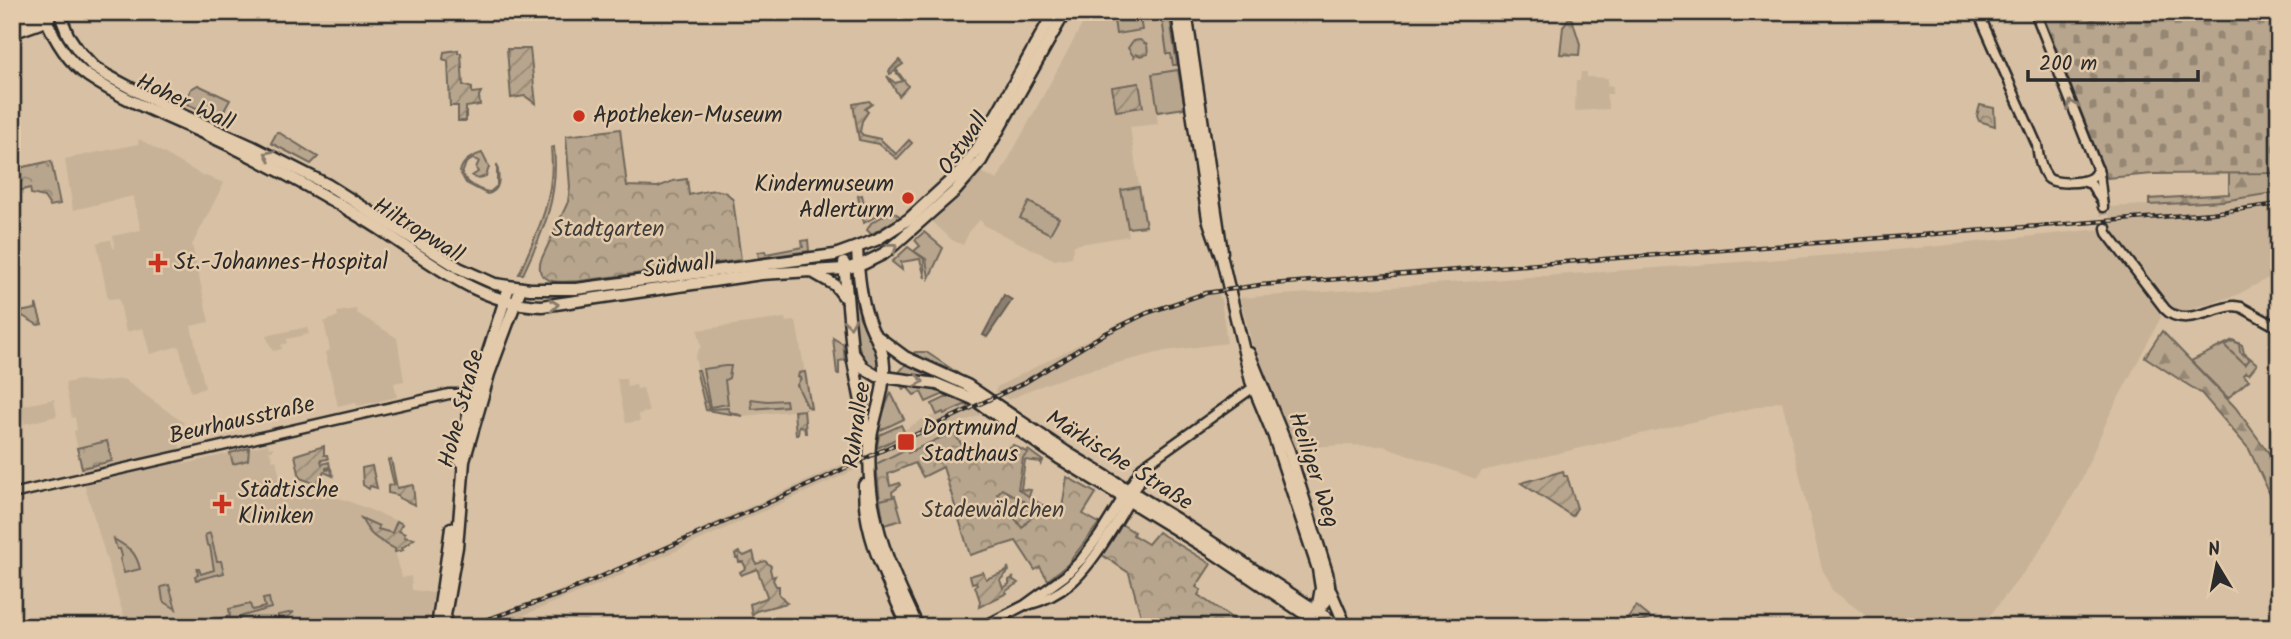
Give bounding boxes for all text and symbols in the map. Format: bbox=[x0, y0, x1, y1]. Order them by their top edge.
scale bar bbox=[2028, 38, 2198, 82]
text: 200 m bbox=[2039, 48, 2097, 81]
street label: Hoher Wall bbox=[130, 64, 241, 142]
place label: Apotheken-Museum bbox=[593, 98, 783, 134]
one-way arrow bbox=[2066, 100, 2080, 113]
street label: Ostwall bbox=[929, 105, 999, 183]
marker: Apotheken-Museum bbox=[571, 108, 587, 124]
one-way arrow bbox=[264, 149, 276, 163]
place label: Kindermuseum Adlerturm bbox=[754, 167, 894, 229]
street label: Hiltropwall bbox=[365, 189, 471, 273]
marker: Kindermuseum Adlerturm bbox=[900, 190, 916, 206]
park label: Stadtgarten bbox=[551, 212, 665, 248]
one-way arrow bbox=[886, 242, 898, 255]
place label: St.-Johannes-Hospital bbox=[174, 245, 388, 281]
street label: Südwall bbox=[641, 245, 717, 289]
marker: St.-Johannes-Hospital bbox=[148, 253, 168, 273]
one-way arrow bbox=[549, 298, 560, 313]
one-way arrow bbox=[842, 317, 857, 329]
street label: Hohe Straße bbox=[429, 346, 495, 472]
one-way arrow bbox=[914, 373, 925, 388]
street label: Ruhrallee bbox=[834, 379, 882, 471]
street label: Beurhausstraße bbox=[166, 387, 318, 455]
street label: Märkische Straße bbox=[1038, 401, 1200, 521]
street label: Heiliger Weg bbox=[1277, 408, 1349, 532]
place label: Dortmund Stadthaus bbox=[922, 411, 1018, 473]
marker: Dortmund Stadthaus bbox=[896, 432, 916, 452]
place label: Städtische Kliniken bbox=[238, 473, 339, 535]
park label: Stadewäldchen bbox=[922, 493, 1064, 529]
marker: Städtische Kliniken bbox=[212, 494, 232, 514]
north arrow bbox=[2182, 530, 2252, 600]
text: N bbox=[2206, 534, 2223, 566]

